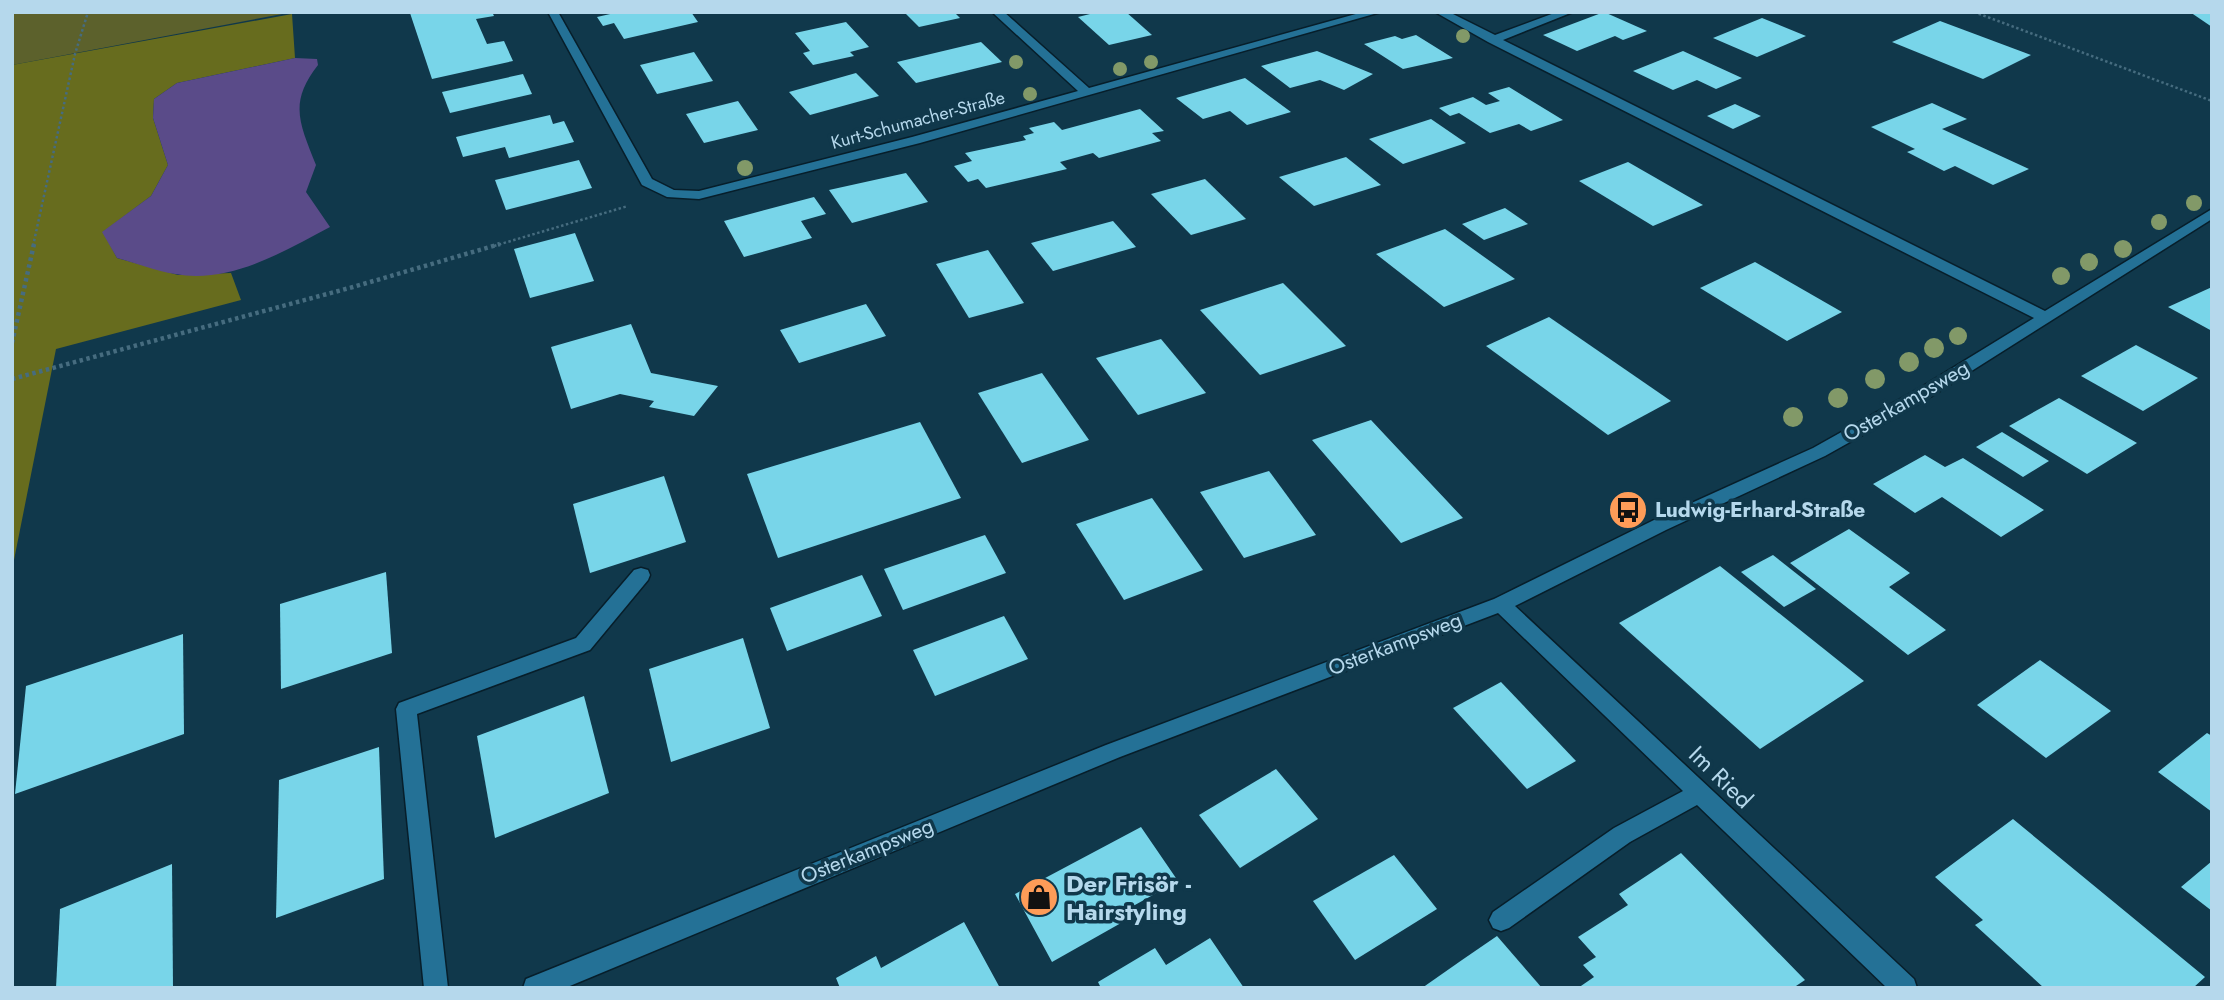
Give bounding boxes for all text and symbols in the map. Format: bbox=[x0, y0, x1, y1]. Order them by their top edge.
street label: Kurt-Schumacher-Straße bbox=[828, 84, 1008, 156]
street label: Osterkampsweg bbox=[1837, 353, 1975, 449]
bus stop icon: Ludwig-Erhard-Straße bbox=[1607, 489, 1649, 531]
place label: Ludwig-Erhard-Straße bbox=[1655, 495, 1865, 525]
street label: Osterkampsweg bbox=[1324, 605, 1466, 683]
street label: Im Ried bbox=[1681, 737, 1761, 817]
street label: Osterkampsweg bbox=[796, 811, 938, 891]
place label: Der Frisör - Hairstyling bbox=[1066, 866, 1192, 929]
shop icon: Der Frisör - Hairstyling bbox=[1018, 876, 1060, 918]

